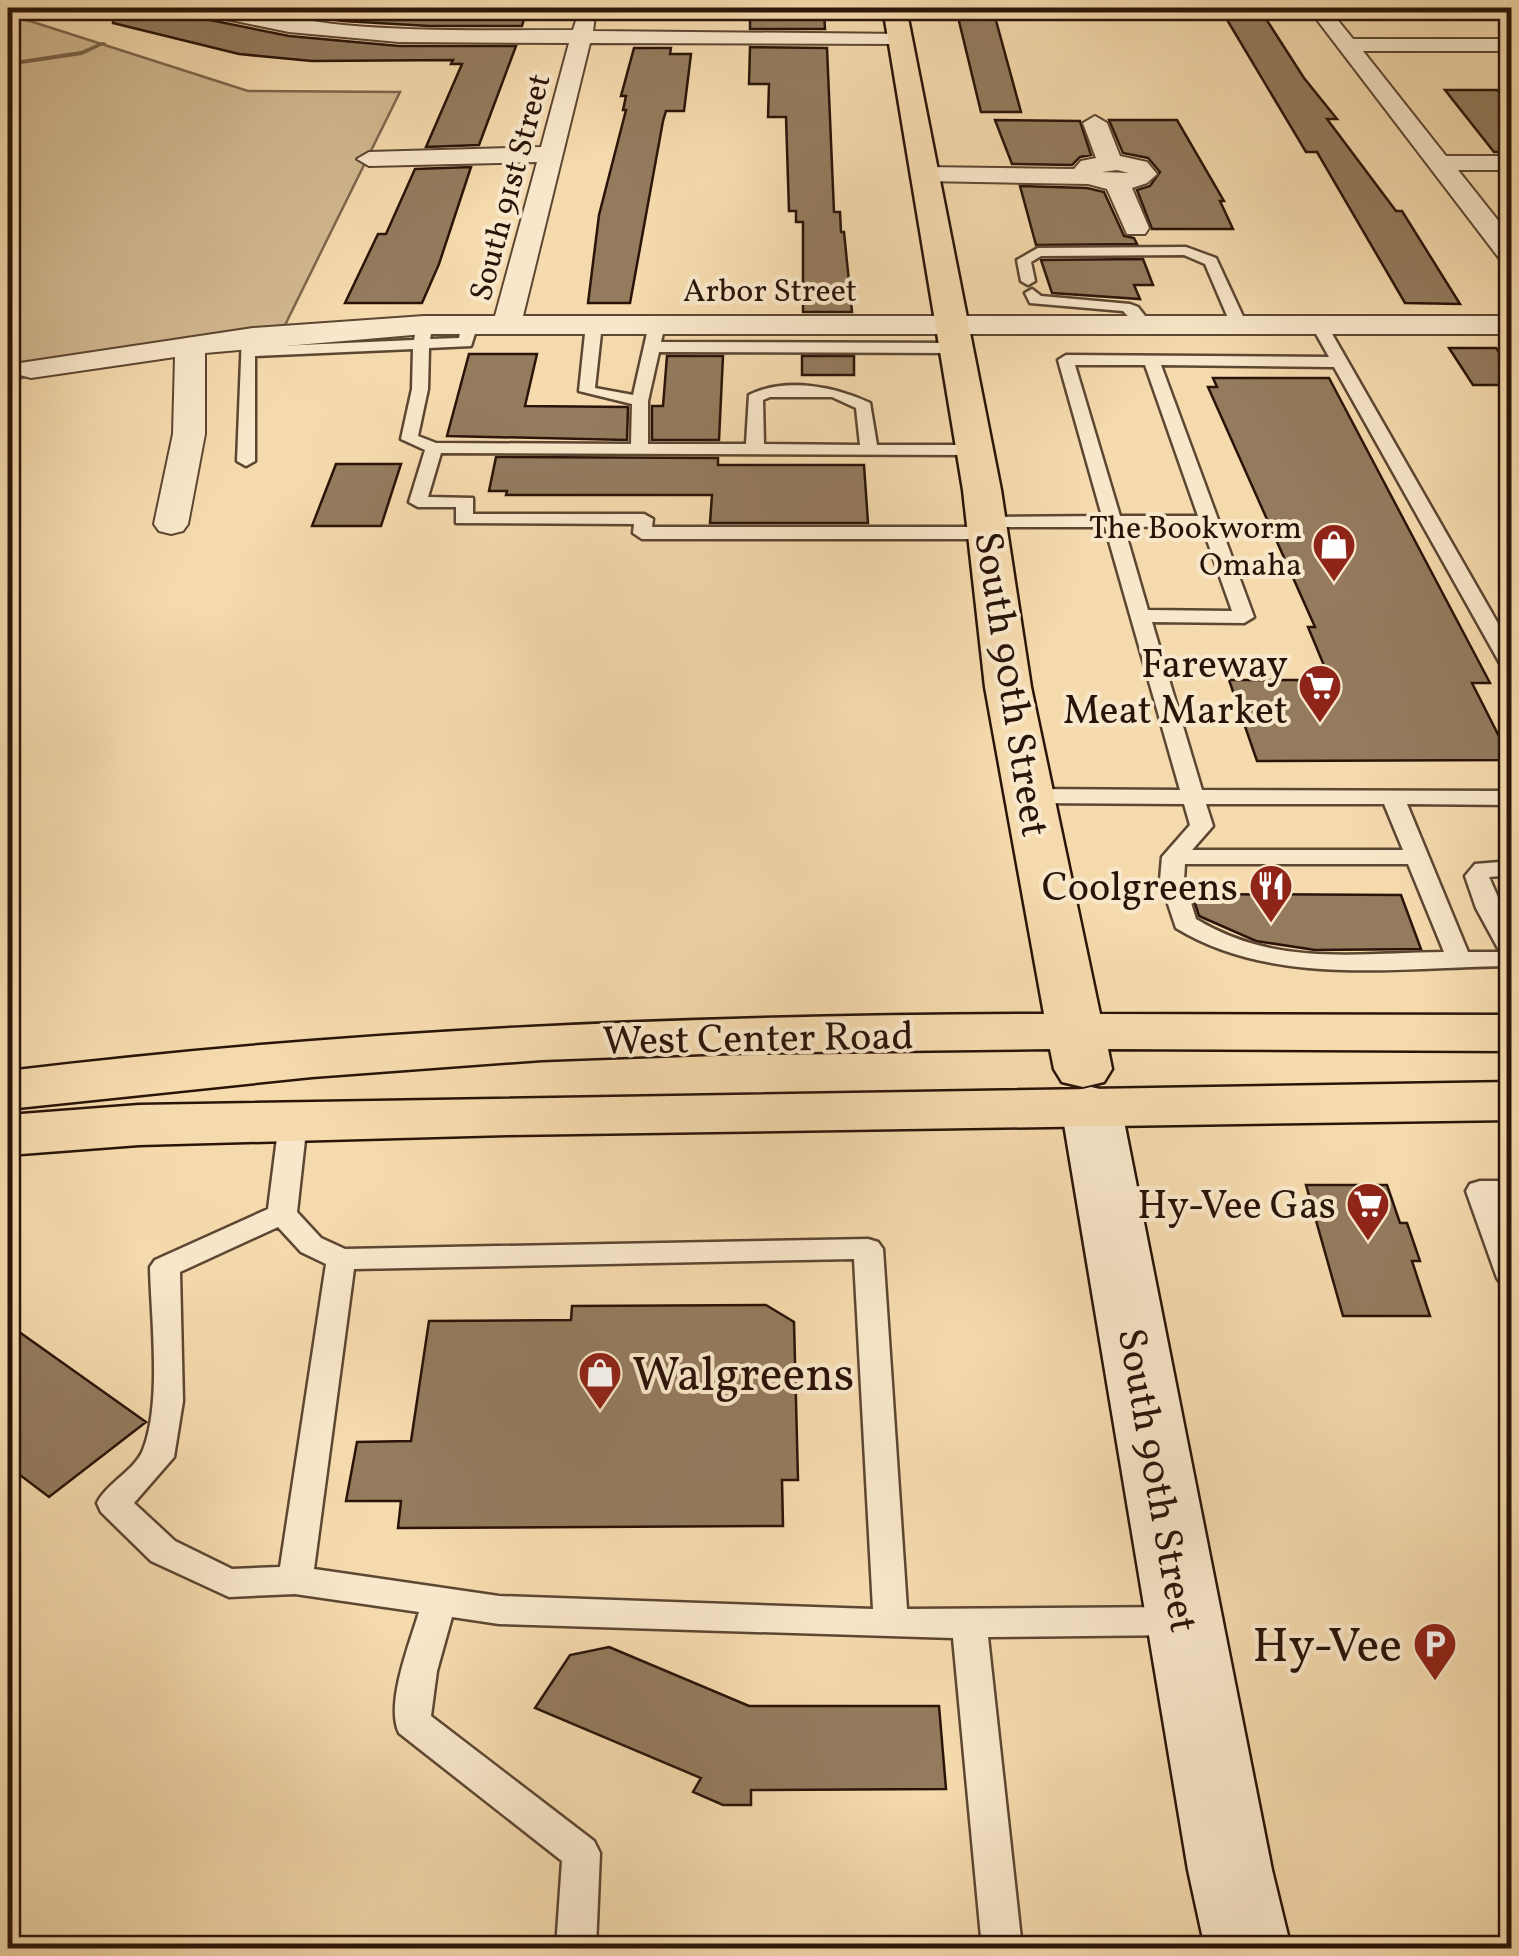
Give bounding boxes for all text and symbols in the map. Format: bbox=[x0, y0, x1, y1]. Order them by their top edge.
street label: South 91st Street bbox=[460, 69, 563, 306]
street label: Arbor Street bbox=[683, 271, 857, 315]
place label: The Bookworm Omaha bbox=[1089, 508, 1302, 589]
shop icon: The Bookworm Omaha bbox=[1311, 522, 1357, 583]
street label: South 90th Street bbox=[957, 528, 1061, 841]
place label: Fareway Meat Market bbox=[1063, 639, 1288, 741]
supermarket icon: Fareway Meat Market bbox=[1297, 663, 1343, 724]
place label: Coolgreens bbox=[1042, 862, 1238, 918]
restaurant icon: Coolgreens bbox=[1248, 863, 1294, 924]
street label: West Center Road bbox=[602, 1010, 914, 1072]
place label: Hy-Vee Gas bbox=[1137, 1180, 1336, 1236]
supermarket icon: Hy-Vee Gas bbox=[1345, 1181, 1391, 1242]
street label: South 90th Street bbox=[1101, 1324, 1209, 1637]
place label: Walgreens bbox=[632, 1344, 854, 1411]
shop icon: Walgreens bbox=[577, 1350, 623, 1411]
place label: Hy-Vee bbox=[1253, 1615, 1402, 1682]
parking icon: Hy-Vee bbox=[1412, 1621, 1458, 1682]

